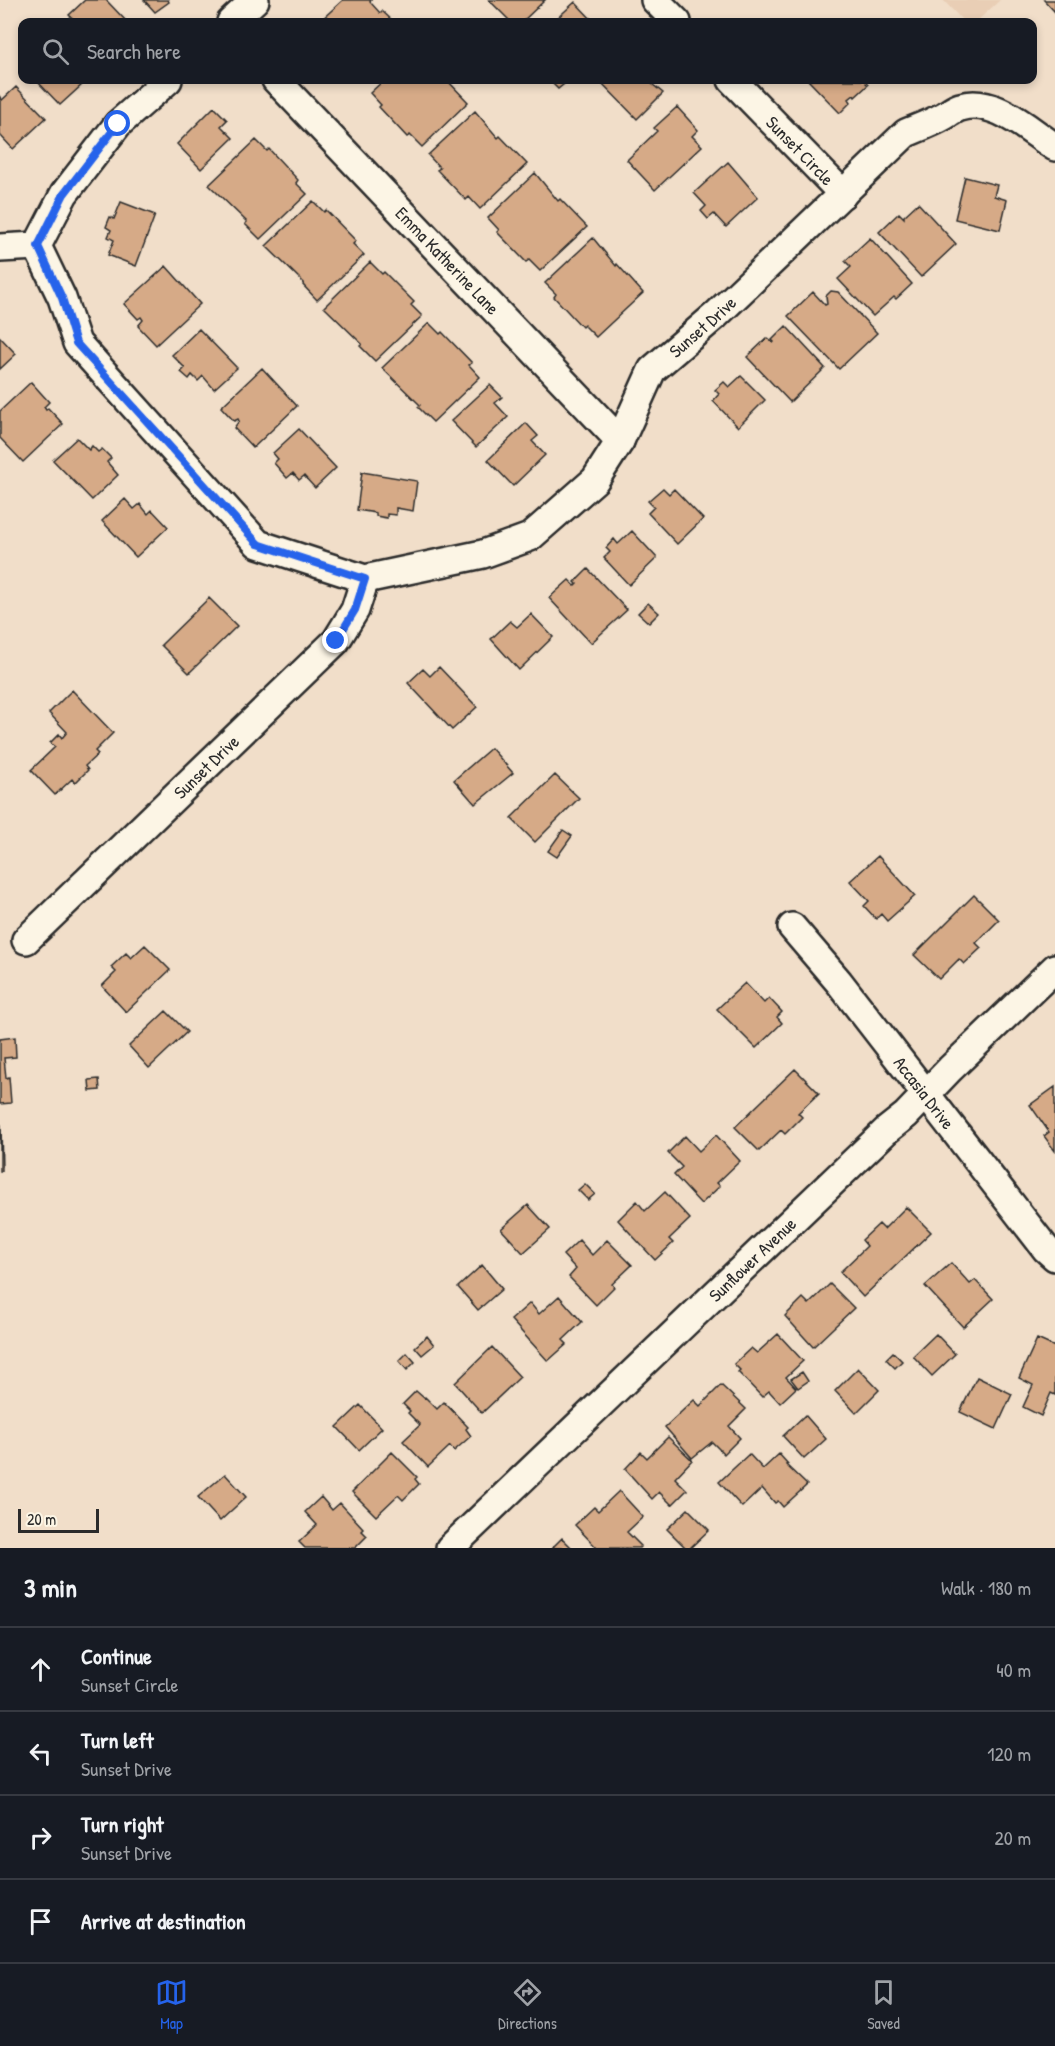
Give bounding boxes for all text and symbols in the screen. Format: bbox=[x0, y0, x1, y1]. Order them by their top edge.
search box bbox=[18, 18, 1037, 84]
icon: search bbox=[39, 35, 72, 68]
text: Search here bbox=[87, 36, 181, 66]
route start bbox=[104, 110, 130, 136]
street label: Sunset Circle bbox=[761, 110, 840, 190]
street label: Emma Katherine Lane bbox=[390, 201, 505, 320]
street label: Sunset Drive bbox=[663, 290, 741, 363]
route end bbox=[322, 627, 348, 653]
street label: Sunset Drive bbox=[168, 729, 244, 804]
street label: Accasia Drive bbox=[888, 1051, 961, 1134]
street label: Sunflower Avenue bbox=[703, 1211, 801, 1307]
scale bar bbox=[18, 1506, 99, 1534]
text: 20 m bbox=[27, 1508, 56, 1530]
text: 3 min bbox=[24, 1570, 77, 1605]
text: Walk · 180 m bbox=[941, 1574, 1031, 1601]
text: Continue bbox=[81, 1641, 152, 1671]
icon: ahead bbox=[24, 1653, 57, 1686]
text: 40 m bbox=[996, 1656, 1031, 1683]
text: Sunset Circle bbox=[81, 1671, 179, 1698]
text: Turn left bbox=[81, 1725, 154, 1755]
icon: left bbox=[24, 1737, 57, 1770]
text: 120 m bbox=[987, 1740, 1031, 1767]
text: Sunset Drive bbox=[81, 1755, 172, 1782]
text: Turn right bbox=[81, 1809, 164, 1839]
icon: right bbox=[24, 1821, 57, 1854]
text: 20 m bbox=[994, 1824, 1031, 1851]
text: Sunset Drive bbox=[81, 1839, 172, 1866]
icon: arrive bbox=[24, 1905, 57, 1938]
text: Arrive at destination bbox=[81, 1906, 246, 1936]
tab: Map bbox=[155, 1976, 188, 2034]
tab: Directions bbox=[498, 1976, 557, 2034]
tab: Saved bbox=[867, 1976, 900, 2034]

